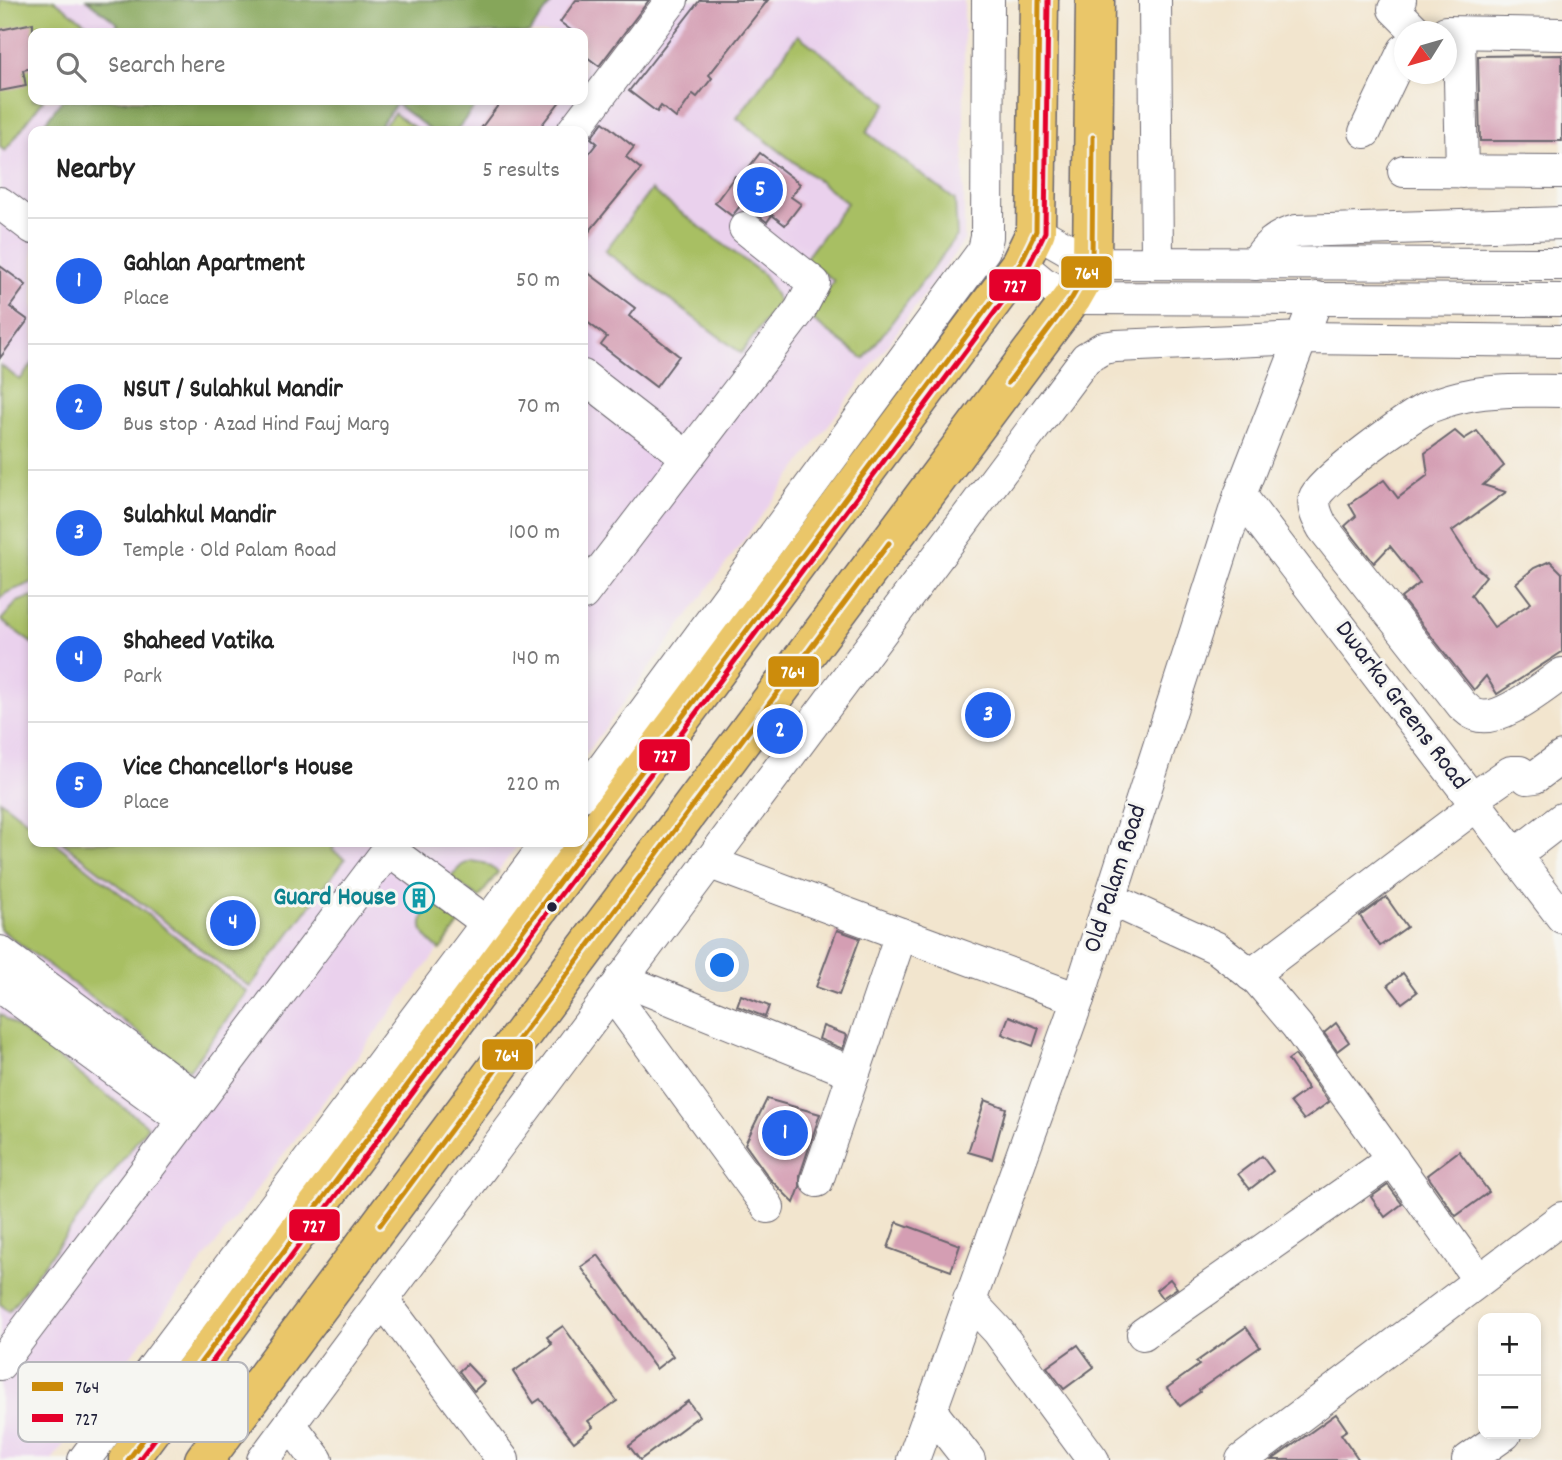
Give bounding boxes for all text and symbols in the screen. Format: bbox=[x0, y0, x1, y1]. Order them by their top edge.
north arrow bbox=[1394, 21, 1457, 84]
search box bbox=[28, 28, 588, 105]
icon: search bbox=[52, 48, 90, 86]
text: Search here bbox=[108, 48, 226, 85]
text: Nearby bbox=[56, 150, 134, 193]
text: 5 results bbox=[482, 155, 560, 188]
pin: 5 bbox=[737, 164, 783, 216]
text: Gahlan Apartment bbox=[123, 246, 305, 283]
line badge: 764 bbox=[1060, 255, 1113, 289]
text: 764 bbox=[1075, 262, 1099, 289]
text: 1 bbox=[76, 265, 82, 298]
text: 50 m bbox=[516, 265, 560, 298]
line badge: 727 bbox=[988, 268, 1042, 302]
text: 727 bbox=[1004, 275, 1026, 302]
text: Place bbox=[123, 283, 169, 316]
text: NSUT / Sulahkul Mandir bbox=[123, 372, 343, 409]
text: 2 bbox=[74, 391, 84, 424]
text: 70 m bbox=[518, 391, 560, 424]
text: Bus stop · Azad Hind Fauj Marg bbox=[123, 409, 390, 442]
text: Sulahkul Mandir bbox=[123, 498, 276, 535]
text: 3 bbox=[74, 517, 84, 550]
text: 100 m bbox=[509, 517, 560, 550]
text: Temple · Old Palam Road bbox=[123, 535, 336, 568]
street label: Dwarka Greens Road bbox=[1325, 613, 1477, 799]
text: Shaheed Vatika bbox=[123, 624, 273, 661]
text: 4 bbox=[74, 643, 84, 676]
text: 140 m bbox=[512, 643, 560, 676]
line badge: 764 bbox=[767, 655, 820, 688]
text: Park bbox=[123, 661, 162, 694]
text: 764 bbox=[781, 661, 805, 688]
pin: 3 bbox=[965, 689, 1011, 741]
pin: 2 bbox=[757, 705, 803, 757]
line badge: 727 bbox=[638, 738, 691, 772]
text: 727 bbox=[654, 745, 676, 772]
text: Vice Chancellor's House bbox=[123, 750, 353, 787]
text: 5 bbox=[74, 769, 84, 802]
text: 220 m bbox=[506, 769, 560, 802]
text: Place bbox=[123, 787, 169, 820]
street label: Old Palam Road bbox=[1075, 800, 1157, 958]
place label: Guard House bbox=[273, 880, 396, 917]
building icon: Guard House bbox=[402, 881, 436, 915]
pin: 4 bbox=[210, 897, 256, 949]
unlabelled marker bbox=[545, 900, 559, 914]
your location bbox=[705, 948, 739, 982]
line badge: 764 bbox=[481, 1038, 534, 1071]
text: 764 bbox=[495, 1044, 519, 1071]
pin: 1 bbox=[762, 1107, 808, 1159]
line badge: 727 bbox=[288, 1208, 341, 1242]
text: 727 bbox=[303, 1215, 325, 1242]
map controls bbox=[1478, 1313, 1541, 1439]
button: + bbox=[1478, 1313, 1541, 1376]
legend bbox=[18, 1362, 248, 1442]
text: 764 bbox=[75, 1376, 99, 1403]
button: − bbox=[1478, 1376, 1541, 1439]
text: 727 bbox=[75, 1408, 98, 1435]

